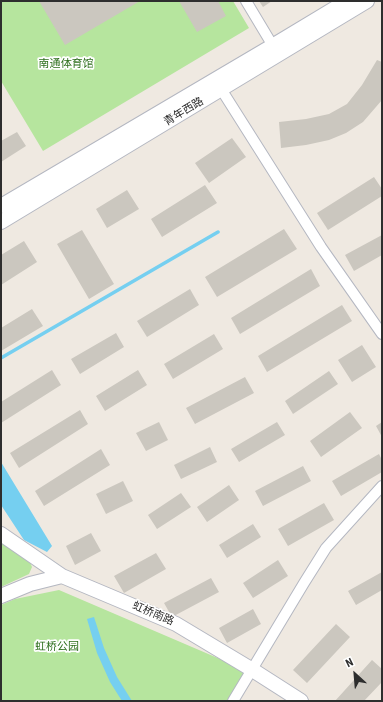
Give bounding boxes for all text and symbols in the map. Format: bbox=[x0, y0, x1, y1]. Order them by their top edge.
park label: 南通体育馆 bbox=[39, 57, 93, 71]
street label: 青年西路 bbox=[162, 95, 206, 129]
street label: 虹桥南路 bbox=[130, 599, 176, 629]
park label: 虹桥公园 bbox=[35, 640, 79, 654]
north arrow bbox=[335, 654, 375, 694]
text: N bbox=[344, 655, 355, 670]

